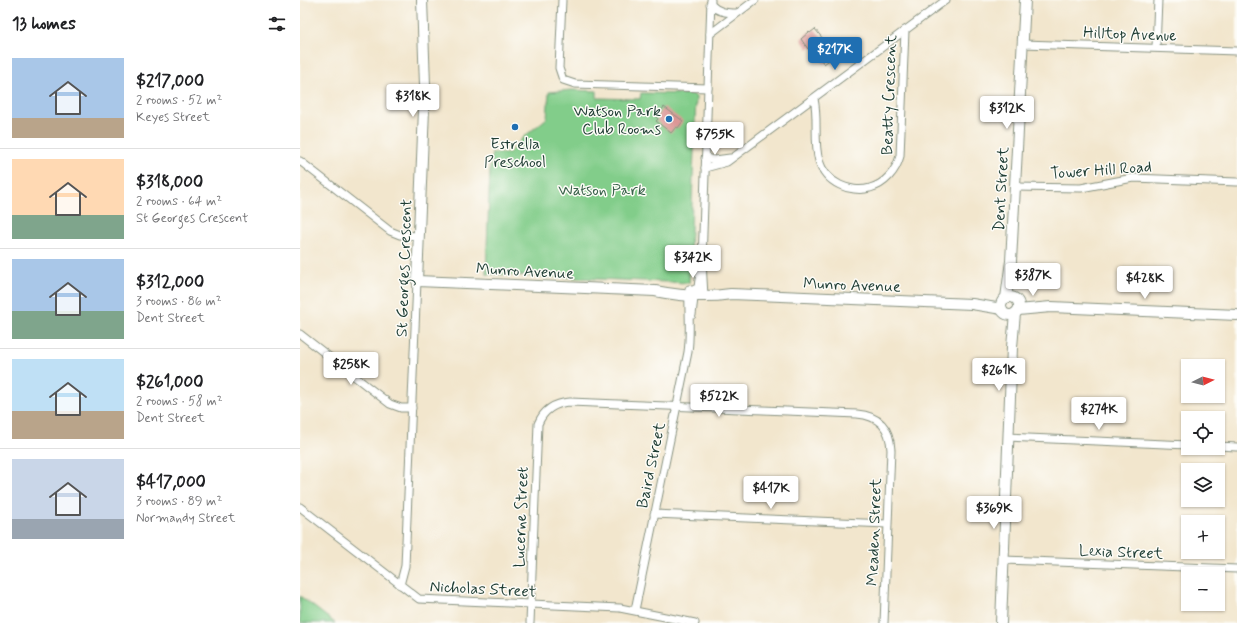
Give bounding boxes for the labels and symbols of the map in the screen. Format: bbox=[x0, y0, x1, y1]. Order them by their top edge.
street label: Hilltop Avenue bbox=[1083, 22, 1178, 47]
street label: Beatty Crescent bbox=[877, 34, 902, 155]
pin: $217K bbox=[807, 37, 863, 71]
pin: $318K bbox=[385, 84, 441, 118]
pin: $312K bbox=[979, 96, 1035, 130]
place label: Watson Park Club Rooms bbox=[573, 101, 661, 140]
marker: Watson Park Club Rooms bbox=[664, 114, 674, 124]
marker: Estrella Preschool bbox=[510, 122, 520, 132]
pin: $755K bbox=[687, 122, 743, 156]
place label: Estrella Preschool bbox=[484, 134, 546, 173]
street label: Dent Street bbox=[989, 146, 1014, 232]
street label: Tower Hill Road bbox=[1050, 156, 1152, 185]
park label: Watson Park bbox=[558, 180, 646, 201]
street label: St Georges Crescent bbox=[392, 198, 418, 338]
pin: $342K bbox=[665, 245, 721, 279]
street label: Munro Avenue bbox=[476, 258, 574, 285]
pin: $387K bbox=[1005, 263, 1061, 297]
pin: $428K bbox=[1117, 266, 1173, 300]
street label: Munro Avenue bbox=[803, 273, 901, 298]
pin: $258K bbox=[323, 352, 379, 386]
pin: $261K bbox=[971, 358, 1027, 392]
north arrow bbox=[1181, 359, 1225, 403]
pin: $522K bbox=[691, 384, 747, 418]
pin: $274K bbox=[1071, 397, 1127, 431]
street label: Baird Street bbox=[632, 420, 671, 510]
street label: Lucerne Street bbox=[509, 466, 534, 568]
pin: $417K bbox=[743, 476, 799, 510]
street label: Meaden Street bbox=[862, 477, 887, 586]
pin: $369K bbox=[966, 496, 1022, 530]
street label: Lexia Street bbox=[1078, 541, 1164, 564]
street label: Nicholas Street bbox=[429, 576, 537, 603]

